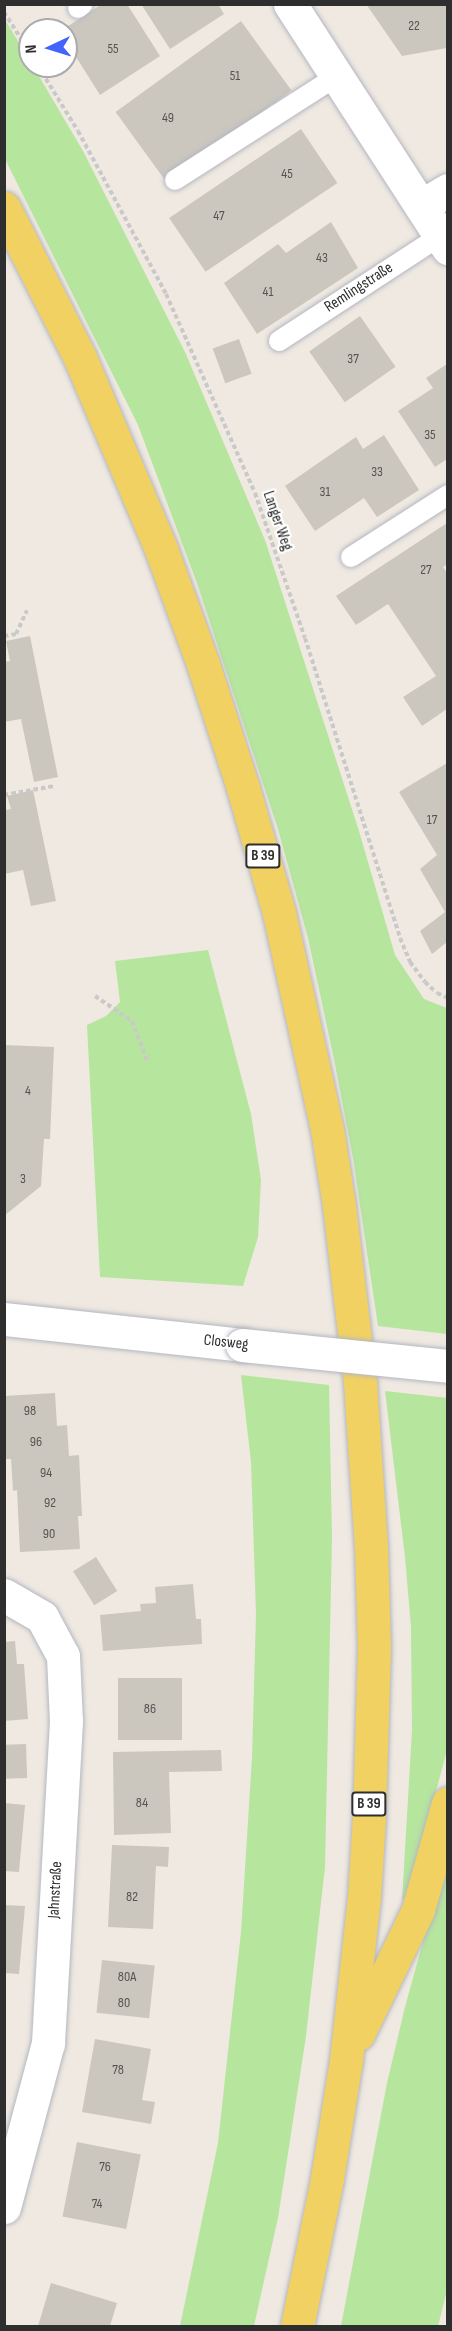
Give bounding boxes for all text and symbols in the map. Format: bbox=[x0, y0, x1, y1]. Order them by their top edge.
north arrow bbox=[18, 18, 78, 78]
house number: 22 bbox=[408, 18, 420, 34]
house number: 55 bbox=[107, 41, 119, 57]
text: N bbox=[22, 44, 41, 54]
house number: 51 bbox=[230, 68, 240, 84]
house number: 49 bbox=[162, 110, 174, 126]
house number: 45 bbox=[281, 166, 293, 182]
house number: 47 bbox=[213, 208, 225, 224]
house number: 43 bbox=[316, 250, 328, 266]
street label: Remlingstraße bbox=[321, 259, 397, 317]
house number: 41 bbox=[263, 284, 273, 300]
house number: 37 bbox=[347, 351, 359, 367]
house number: 35 bbox=[424, 427, 436, 443]
house number: 33 bbox=[371, 464, 383, 480]
house number: 31 bbox=[320, 484, 330, 500]
street label: Langer Weg bbox=[258, 489, 296, 553]
house number: 27 bbox=[420, 562, 432, 578]
house number: 17 bbox=[427, 812, 437, 828]
road number: B 39 bbox=[245, 844, 281, 868]
house number: 4 bbox=[25, 1083, 31, 1099]
house number: 3 bbox=[20, 1171, 26, 1187]
street label: Closweg bbox=[203, 1331, 249, 1355]
house number: 98 bbox=[24, 1403, 36, 1419]
house number: 96 bbox=[30, 1434, 42, 1450]
house number: 94 bbox=[40, 1465, 52, 1481]
house number: 92 bbox=[44, 1495, 56, 1511]
house number: 90 bbox=[43, 1526, 55, 1542]
house number: 86 bbox=[144, 1701, 156, 1717]
road number: B 39 bbox=[351, 1792, 387, 1816]
house number: 84 bbox=[136, 1795, 148, 1811]
street label: Jahnstraße bbox=[45, 1861, 67, 1919]
house number: 82 bbox=[126, 1889, 138, 1905]
house number: 80A bbox=[118, 1969, 136, 1985]
house number: 80 bbox=[118, 1995, 130, 2011]
house number: 78 bbox=[112, 2062, 124, 2078]
house number: 76 bbox=[99, 2159, 111, 2175]
house number: 74 bbox=[92, 2196, 102, 2212]

